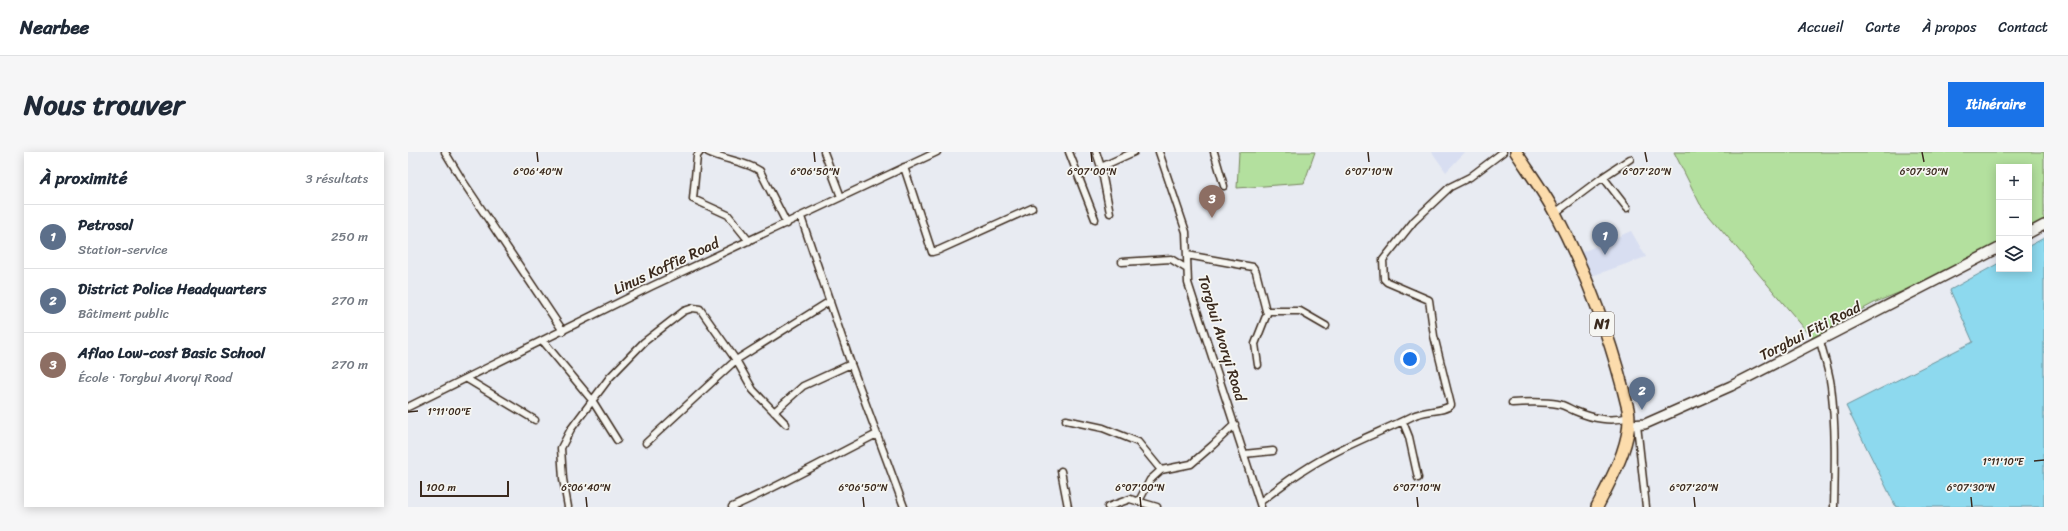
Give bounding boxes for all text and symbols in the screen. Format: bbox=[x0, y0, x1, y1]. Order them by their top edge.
text: Nearbee bbox=[20, 11, 89, 44]
text: Accueil bbox=[1798, 15, 1844, 40]
text: Carte bbox=[1866, 15, 1900, 40]
text: À propos bbox=[1922, 15, 1976, 40]
text: Contact bbox=[1998, 15, 2048, 40]
text: Nous trouver bbox=[24, 80, 184, 129]
button: Itinéraire bbox=[1948, 82, 2044, 127]
text: À proximité bbox=[40, 163, 127, 193]
text: 6°06'40"N bbox=[513, 163, 563, 181]
text: 6°06'50"N bbox=[790, 163, 840, 181]
text: 6°07'00"N bbox=[1067, 163, 1117, 181]
text: 6°07'10"N bbox=[1345, 163, 1393, 181]
text: 6°07'20"N bbox=[1623, 163, 1672, 181]
text: 6°07'30"N bbox=[1900, 163, 1948, 181]
map controls bbox=[1996, 164, 2032, 272]
button: + bbox=[1996, 164, 2032, 200]
text: 3 résultats bbox=[306, 167, 368, 190]
pin: 3 bbox=[1199, 185, 1225, 218]
button: − bbox=[1996, 200, 2032, 236]
text: Petrosol bbox=[78, 212, 133, 238]
pin: 1 bbox=[1592, 222, 1618, 255]
text: 1 bbox=[50, 225, 56, 248]
text: 250 m bbox=[331, 225, 368, 248]
street label: Linus Koffie Road bbox=[609, 230, 724, 302]
button: layers bbox=[1996, 236, 2032, 272]
text: Station-service bbox=[78, 238, 168, 261]
street label: Torgbui Avoryi Road bbox=[1190, 272, 1254, 405]
text: District Police Headquarters bbox=[78, 276, 266, 302]
text: 2 bbox=[49, 289, 57, 312]
text: 270 m bbox=[331, 289, 368, 312]
street label: Torgbui Fiti Road bbox=[1755, 294, 1866, 368]
text: Bâtiment public bbox=[78, 302, 169, 325]
road number: N1 bbox=[1590, 312, 1614, 336]
text: Aflao Low-cost Basic School bbox=[78, 340, 265, 366]
your location bbox=[1400, 349, 1420, 369]
text: 3 bbox=[49, 353, 57, 376]
text: 270 m bbox=[331, 353, 368, 376]
text: École · Torgbui Avoryi Road bbox=[78, 366, 232, 389]
pin: 2 bbox=[1629, 377, 1655, 410]
text: 1°11'00"E bbox=[427, 403, 472, 421]
text: 1°11'10"E bbox=[1982, 453, 2025, 471]
text: 100 m bbox=[426, 478, 456, 497]
scale bar bbox=[420, 479, 509, 498]
text: 6°06'40"N bbox=[561, 479, 611, 497]
text: 6°06'50"N bbox=[838, 479, 888, 497]
text: 6°07'00"N bbox=[1115, 479, 1165, 497]
text: 6°07'10"N bbox=[1393, 479, 1441, 497]
text: 6°07'20"N bbox=[1670, 479, 1719, 497]
text: 6°07'30"N bbox=[1947, 479, 1995, 497]

